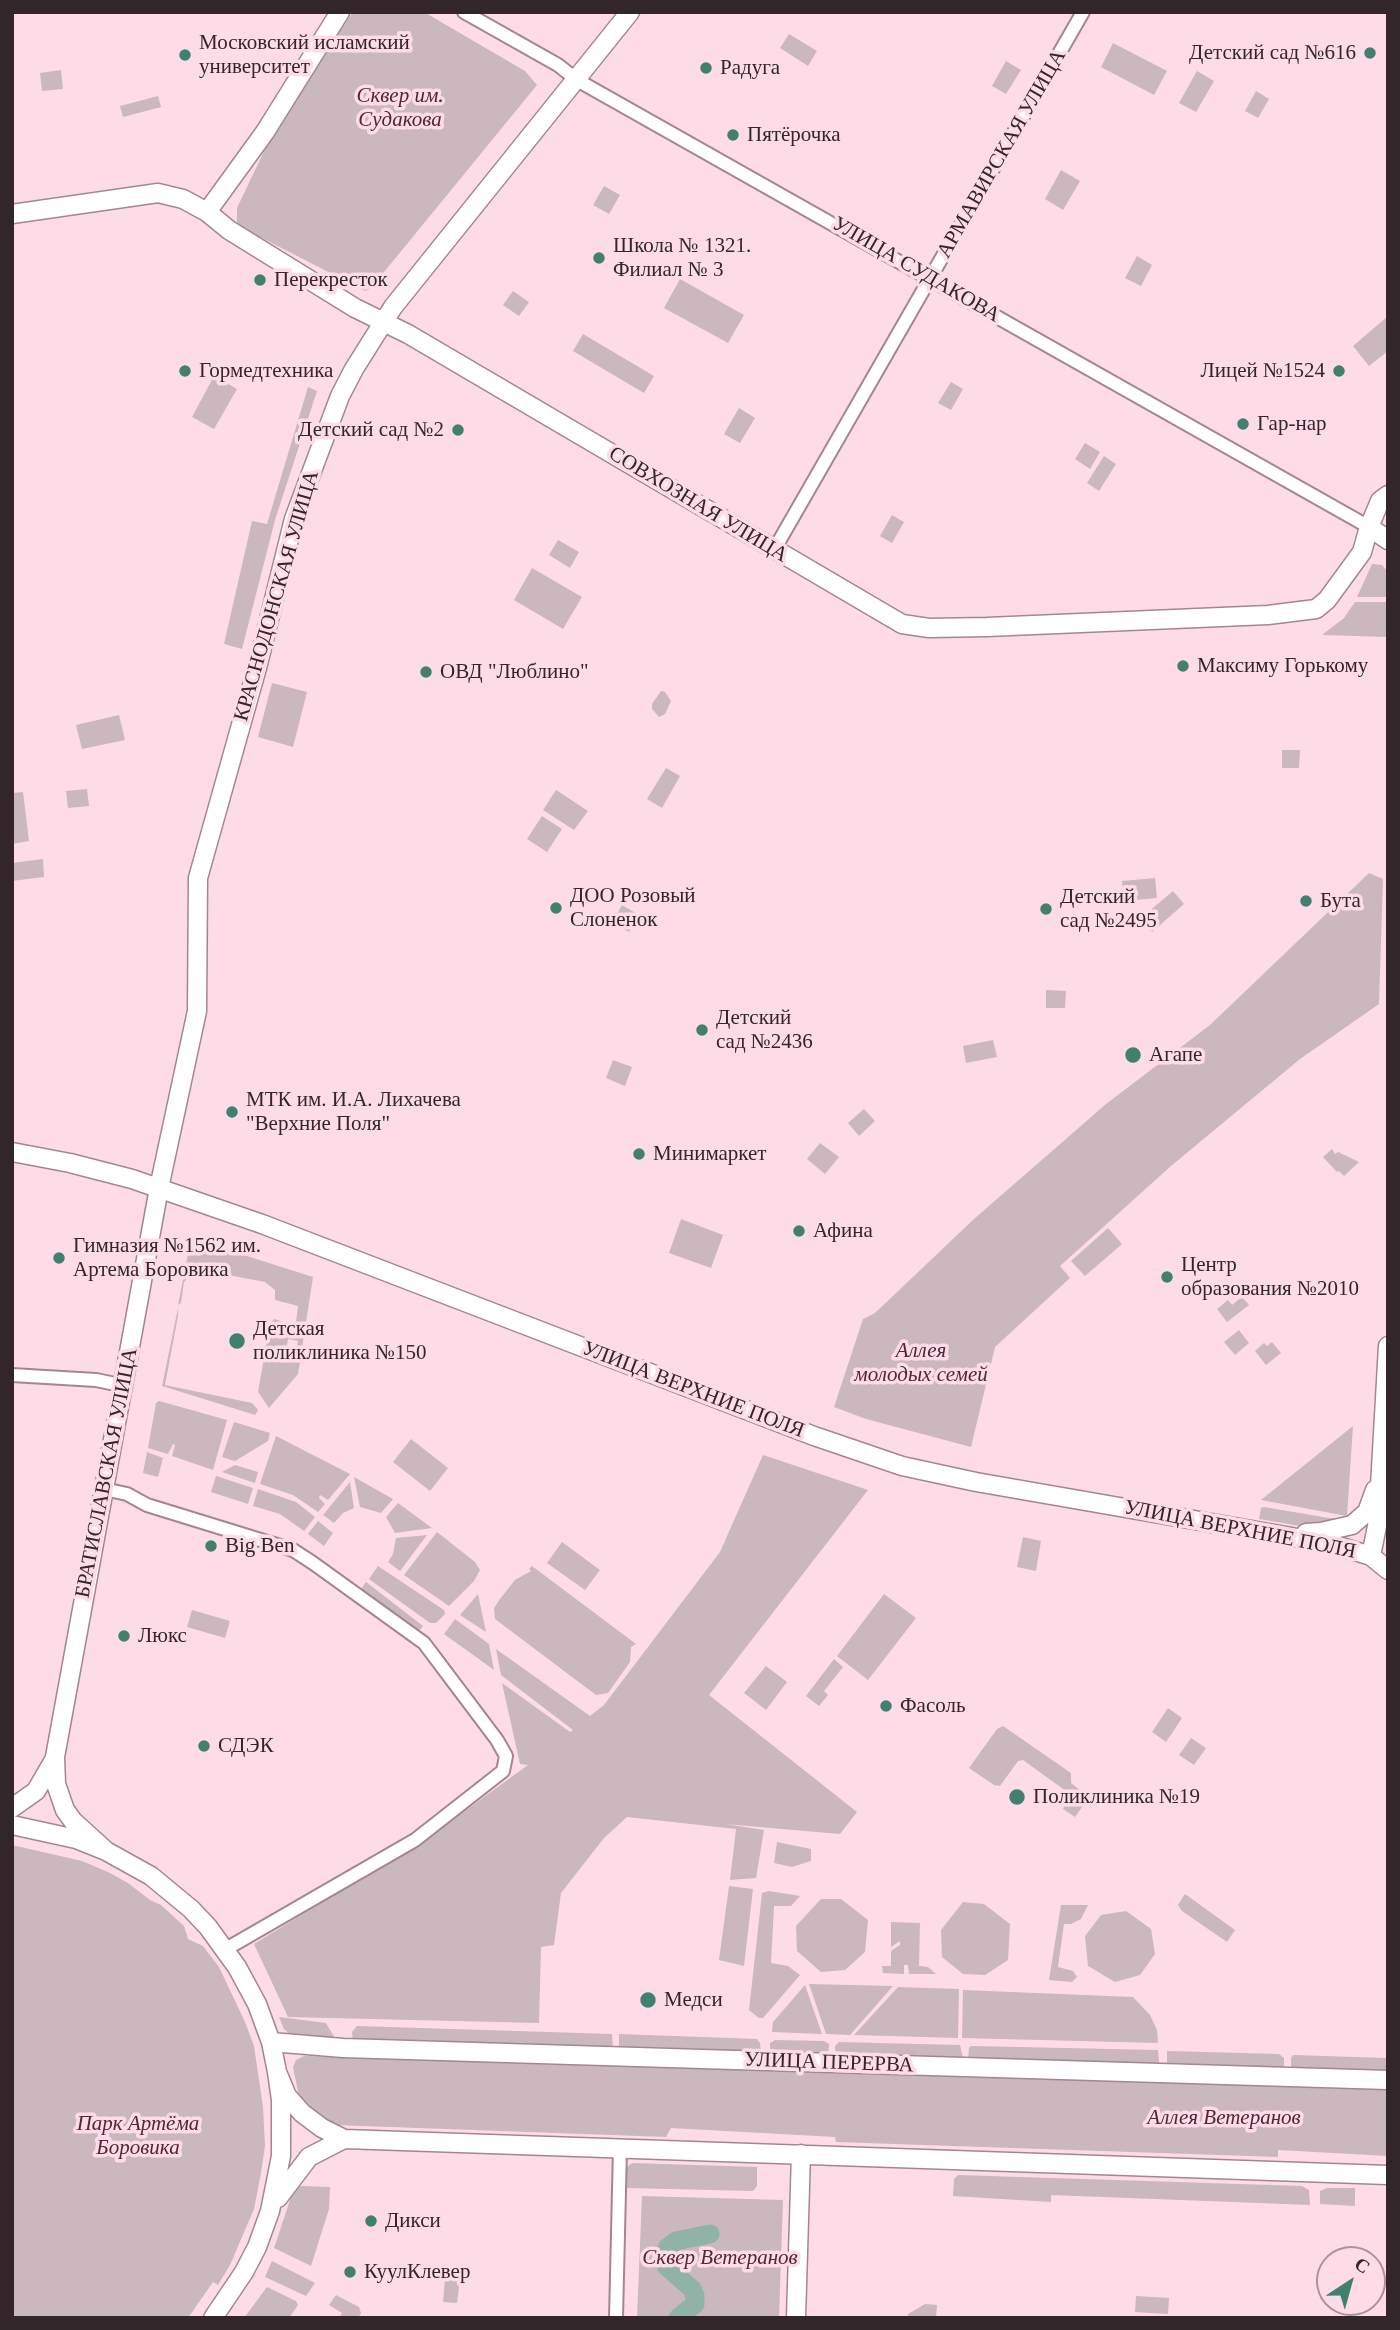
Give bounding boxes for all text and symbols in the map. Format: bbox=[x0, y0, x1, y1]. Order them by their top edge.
place label: Московский исламский университет bbox=[199, 30, 410, 80]
place label: Детский сад №616 bbox=[1189, 40, 1356, 66]
street label: АРМАВИРСКАЯ УЛИЦА bbox=[932, 45, 1072, 263]
marker: Детский сад №616 bbox=[1362, 45, 1378, 61]
marker: Московский исламский университет bbox=[177, 47, 193, 63]
place label: Радуга bbox=[720, 55, 780, 81]
marker: Радуга bbox=[698, 60, 714, 76]
park label: Сквер им. Судакова bbox=[356, 83, 444, 133]
place label: Пятёрочка bbox=[747, 122, 841, 148]
marker: Пятёрочка bbox=[725, 127, 741, 143]
street label: УЛИЦА СУДАКОВА bbox=[827, 212, 1005, 328]
place label: Школа № 1321. Филиал № 3 bbox=[613, 233, 751, 283]
marker: Школа № 1321. Филиал № 3 bbox=[591, 250, 607, 266]
place label: Перекресток bbox=[274, 267, 388, 293]
marker: Перекресток bbox=[252, 272, 268, 288]
place label: Гормедтехника bbox=[199, 358, 333, 384]
place label: Лицей №1524 bbox=[1200, 358, 1325, 384]
marker: Гормедтехника bbox=[177, 363, 193, 379]
marker: Лицей №1524 bbox=[1331, 363, 1347, 379]
place label: Гар-нар bbox=[1257, 411, 1326, 437]
marker: Гар-нар bbox=[1235, 416, 1251, 432]
place label: Детский сад №2 bbox=[298, 417, 444, 443]
marker: Детский сад №2 bbox=[450, 422, 466, 438]
street label: СОВХОЗНАЯ УЛИЦА bbox=[604, 442, 792, 568]
street label: КРАСНОДОНСКАЯ УЛИЦА bbox=[229, 468, 325, 724]
place label: Максиму Горькому bbox=[1197, 653, 1368, 679]
marker: Максиму Горькому bbox=[1175, 658, 1191, 674]
place label: ОВД "Люблино" bbox=[440, 659, 589, 685]
marker: ОВД "Люблино" bbox=[418, 664, 434, 680]
place label: ДОО Розовый Слоненок bbox=[570, 883, 695, 933]
place label: Детский сад №2495 bbox=[1060, 884, 1157, 934]
place label: Бута bbox=[1320, 888, 1361, 914]
marker: Бута bbox=[1298, 893, 1314, 909]
marker: ДОО Розовый Слоненок bbox=[548, 900, 564, 916]
marker: Детский сад №2495 bbox=[1038, 901, 1054, 917]
place label: Детский сад №2436 bbox=[716, 1005, 813, 1055]
marker: Детский сад №2436 bbox=[694, 1022, 710, 1038]
place label: Агапе bbox=[1149, 1042, 1202, 1068]
marker: Агапе bbox=[1123, 1045, 1143, 1065]
place label: МТК им. И.А. Лихачева "Верхние Поля" bbox=[246, 1087, 461, 1137]
marker: МТК им. И.А. Лихачева "Верхние Поля" bbox=[224, 1104, 240, 1120]
place label: Минимаркет bbox=[653, 1141, 767, 1167]
marker: Минимаркет bbox=[631, 1146, 647, 1162]
place label: Афина bbox=[813, 1218, 873, 1244]
marker: Афина bbox=[791, 1223, 807, 1239]
place label: Гимназия №1562 им. Артема Боровика bbox=[73, 1233, 261, 1283]
marker: Гимназия №1562 им. Артема Боровика bbox=[51, 1250, 67, 1266]
place label: Центр образования №2010 bbox=[1181, 1252, 1359, 1302]
marker: Центр образования №2010 bbox=[1159, 1269, 1175, 1285]
place label: Детская поликлиника №150 bbox=[253, 1316, 427, 1366]
marker: Детская поликлиника №150 bbox=[227, 1331, 247, 1351]
street label: УЛИЦА ВЕРХНИЕ ПОЛЯ bbox=[578, 1336, 808, 1444]
park label: Аллея молодых семей bbox=[854, 1338, 988, 1388]
street label: БРАТИСЛАВСКАЯ УЛИЦА bbox=[70, 1346, 144, 1600]
street label: УЛИЦА ВЕРХНИЕ ПОЛЯ bbox=[1122, 1495, 1358, 1565]
place label: Big Ben bbox=[225, 1533, 294, 1559]
marker: Big Ben bbox=[203, 1538, 219, 1554]
place label: Люкс bbox=[138, 1623, 187, 1649]
marker: Люкс bbox=[116, 1628, 132, 1644]
place label: Фасоль bbox=[900, 1693, 966, 1719]
marker: Фасоль bbox=[878, 1698, 894, 1714]
place label: СДЭК bbox=[218, 1733, 274, 1759]
marker: СДЭК bbox=[196, 1738, 212, 1754]
place label: Поликлиника №19 bbox=[1033, 1784, 1200, 1810]
marker: Поликлиника №19 bbox=[1007, 1787, 1027, 1807]
place label: Медси bbox=[664, 1987, 723, 2013]
marker: Медси bbox=[638, 1990, 658, 2010]
street label: УЛИЦА ПЕРЕРВА bbox=[744, 2047, 914, 2079]
park label: Аллея Ветеранов bbox=[1147, 2105, 1301, 2131]
park label: Парк Артёма Боровика bbox=[77, 2111, 199, 2161]
place label: Дикси bbox=[385, 2208, 441, 2234]
marker: Дикси bbox=[363, 2213, 379, 2229]
park label: Сквер Ветеранов bbox=[642, 2245, 798, 2271]
north arrow bbox=[1316, 2246, 1386, 2316]
text: С bbox=[1351, 2253, 1374, 2278]
place label: КуулКлевер bbox=[364, 2259, 470, 2285]
marker: КуулКлевер bbox=[342, 2264, 358, 2280]

